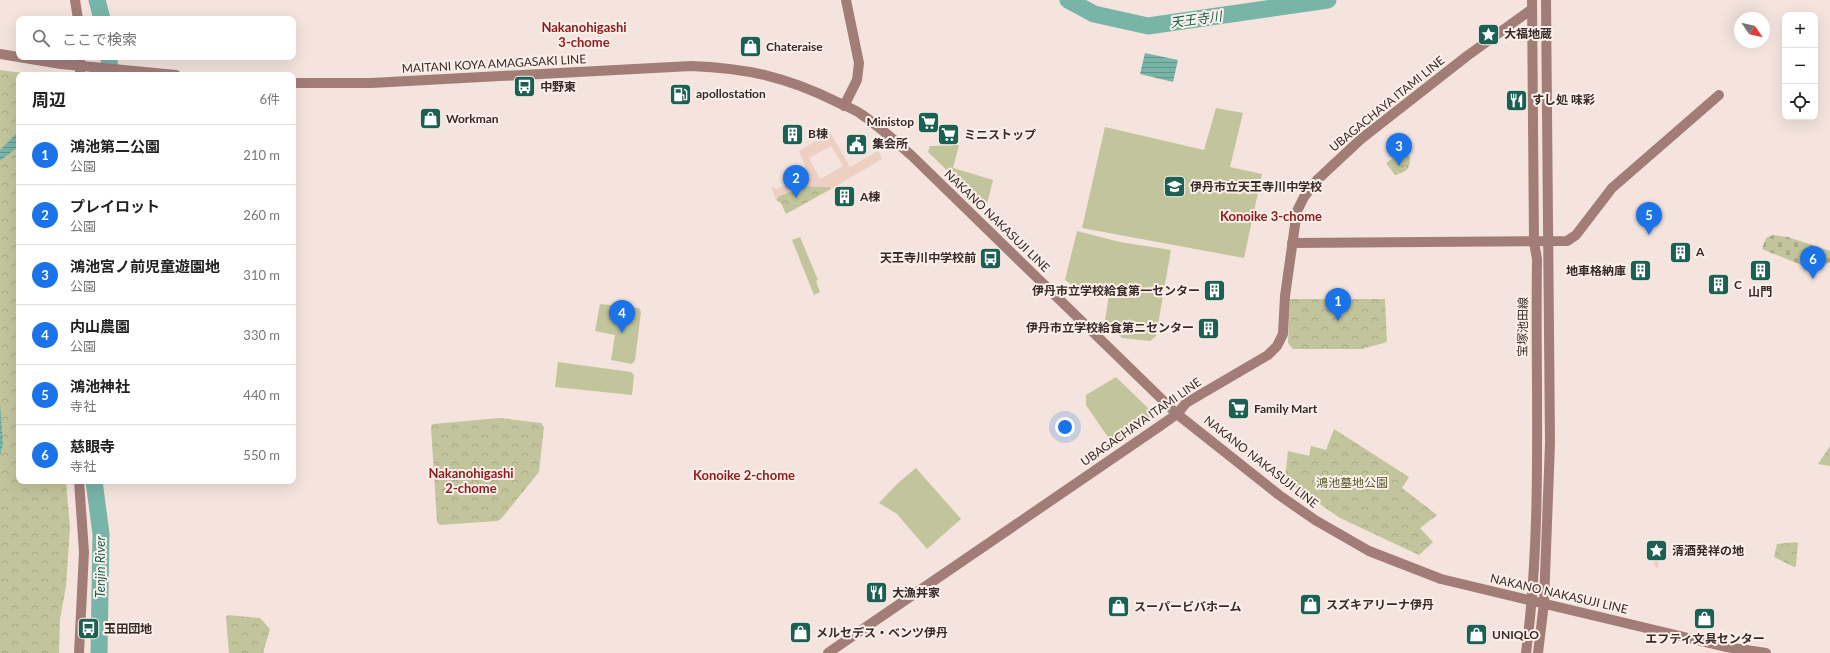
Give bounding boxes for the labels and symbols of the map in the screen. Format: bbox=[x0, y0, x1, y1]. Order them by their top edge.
water label: 天王寺川 bbox=[1169, 7, 1225, 31]
north arrow bbox=[1734, 12, 1770, 48]
district label: Nakanohigashi 3-chome bbox=[541, 19, 627, 50]
place icon: 大福地蔵 bbox=[1475, 21, 1501, 47]
place label: 大福地蔵 bbox=[1504, 26, 1552, 41]
shop icon: Chateraise bbox=[737, 34, 763, 60]
place label: Chateraise bbox=[766, 39, 823, 54]
street label: MAITANI KOYA AMAGASAKI LINE bbox=[401, 51, 587, 76]
street label: UBAGACHAYA ITAMI LINE bbox=[1326, 52, 1447, 155]
bus stop icon: 中野東 bbox=[512, 74, 538, 100]
place label: 中野東 bbox=[540, 79, 576, 94]
fuel station icon: apollostation bbox=[668, 81, 694, 107]
place label: apollostation bbox=[696, 86, 766, 101]
restaurant icon: すし処 味彩 bbox=[1504, 87, 1530, 113]
place label: すし処 味彩 bbox=[1532, 92, 1595, 107]
shop icon: Workman bbox=[418, 106, 444, 132]
supermarket icon: Ministop bbox=[916, 109, 942, 135]
place label: Workman bbox=[446, 111, 499, 126]
place label: Ministop bbox=[866, 114, 914, 129]
building icon: B棟 bbox=[779, 121, 805, 147]
supermarket icon: ミニストップ bbox=[936, 122, 962, 148]
place label: B棟 bbox=[808, 126, 828, 141]
place label: ミニストップ bbox=[964, 127, 1036, 142]
public building icon: 集会所 bbox=[843, 131, 869, 157]
pin: 3 bbox=[1386, 133, 1412, 166]
place label: 集会所 bbox=[872, 136, 908, 151]
pin: 2 bbox=[783, 165, 809, 198]
street label: NAKANO NAKASUJI LINE bbox=[942, 166, 1053, 275]
school or university icon: 伊丹市立天王寺川中学校 bbox=[1162, 174, 1188, 200]
place label: 伊丹市立天王寺川中学校 bbox=[1190, 179, 1322, 194]
building icon: A棟 bbox=[831, 184, 857, 210]
place label: A棟 bbox=[859, 189, 880, 204]
pin: 5 bbox=[1636, 202, 1662, 235]
district label: Konoike 3-chome bbox=[1220, 208, 1322, 224]
building icon: A bbox=[1668, 239, 1694, 265]
place label: A bbox=[1695, 244, 1705, 259]
bus stop icon: 天王寺川中学校前 bbox=[978, 245, 1004, 271]
pin: 6 bbox=[1800, 246, 1826, 279]
place label: 天王寺川中学校前 bbox=[880, 250, 976, 265]
building icon: 地車格納庫 bbox=[1628, 258, 1654, 284]
building icon: 山門 bbox=[1747, 258, 1773, 284]
place label: 地車格納庫 bbox=[1566, 263, 1626, 278]
building icon: C bbox=[1706, 272, 1732, 298]
place label: C bbox=[1734, 277, 1742, 292]
building icon: 伊丹市立学校給食第一センター bbox=[1202, 278, 1228, 304]
place label: 伊丹市立学校給食第一センター bbox=[1032, 283, 1200, 298]
place label: 山門 bbox=[1748, 284, 1772, 299]
pin: 1 bbox=[1325, 288, 1351, 321]
street label: 宝塚池田線 bbox=[1514, 297, 1531, 357]
pin: 4 bbox=[609, 300, 635, 333]
building icon: 伊丹市立学校給食第ニセンター bbox=[1196, 315, 1222, 341]
place label: 伊丹市立学校給食第ニセンター bbox=[1026, 320, 1194, 335]
street label: UBAGACHAYA ITAMI LINE bbox=[1078, 374, 1204, 469]
supermarket icon: Family Mart bbox=[1225, 396, 1251, 422]
place label: Family Mart bbox=[1254, 401, 1318, 416]
street label: NAKANO NAKASUJI LINE bbox=[1201, 412, 1321, 511]
your location bbox=[1055, 417, 1075, 437]
district label: Nakanohigashi 2-chome bbox=[428, 465, 514, 496]
district label: Konoike 2-chome bbox=[693, 467, 795, 483]
park label: 鴻池墓地公園 bbox=[1316, 475, 1388, 490]
water label: Tenjin River bbox=[92, 535, 108, 598]
place icon: 清酒発祥の地 bbox=[1643, 538, 1669, 564]
place label: 清酒発祥の地 bbox=[1672, 543, 1744, 558]
street label: NAKANO NAKASUJI LINE bbox=[1489, 570, 1629, 617]
restaurant icon: 大漁丼家 bbox=[864, 580, 890, 606]
place label: 大漁丼家 bbox=[892, 585, 940, 600]
shop icon: スズキアリーナ伊丹 bbox=[1297, 592, 1323, 618]
shop icon: スーパービバホーム bbox=[1106, 594, 1132, 620]
place label: スズキアリーナ伊丹 bbox=[1326, 597, 1434, 612]
place label: スーパービバホーム bbox=[1134, 599, 1242, 614]
shop icon: エフティ文具センター bbox=[1692, 605, 1718, 631]
bus stop icon: 玉田団地 bbox=[75, 616, 101, 642]
shop icon: メルセデス・ベンツ伊丹 bbox=[787, 620, 813, 646]
place label: 玉田団地 bbox=[104, 621, 152, 636]
shop icon: UNIQLO bbox=[1463, 622, 1489, 648]
place label: メルセデス・ベンツ伊丹 bbox=[816, 625, 948, 640]
place label: UNIQLO bbox=[1492, 627, 1539, 642]
place label: エフティ文具センター bbox=[1645, 631, 1765, 646]

